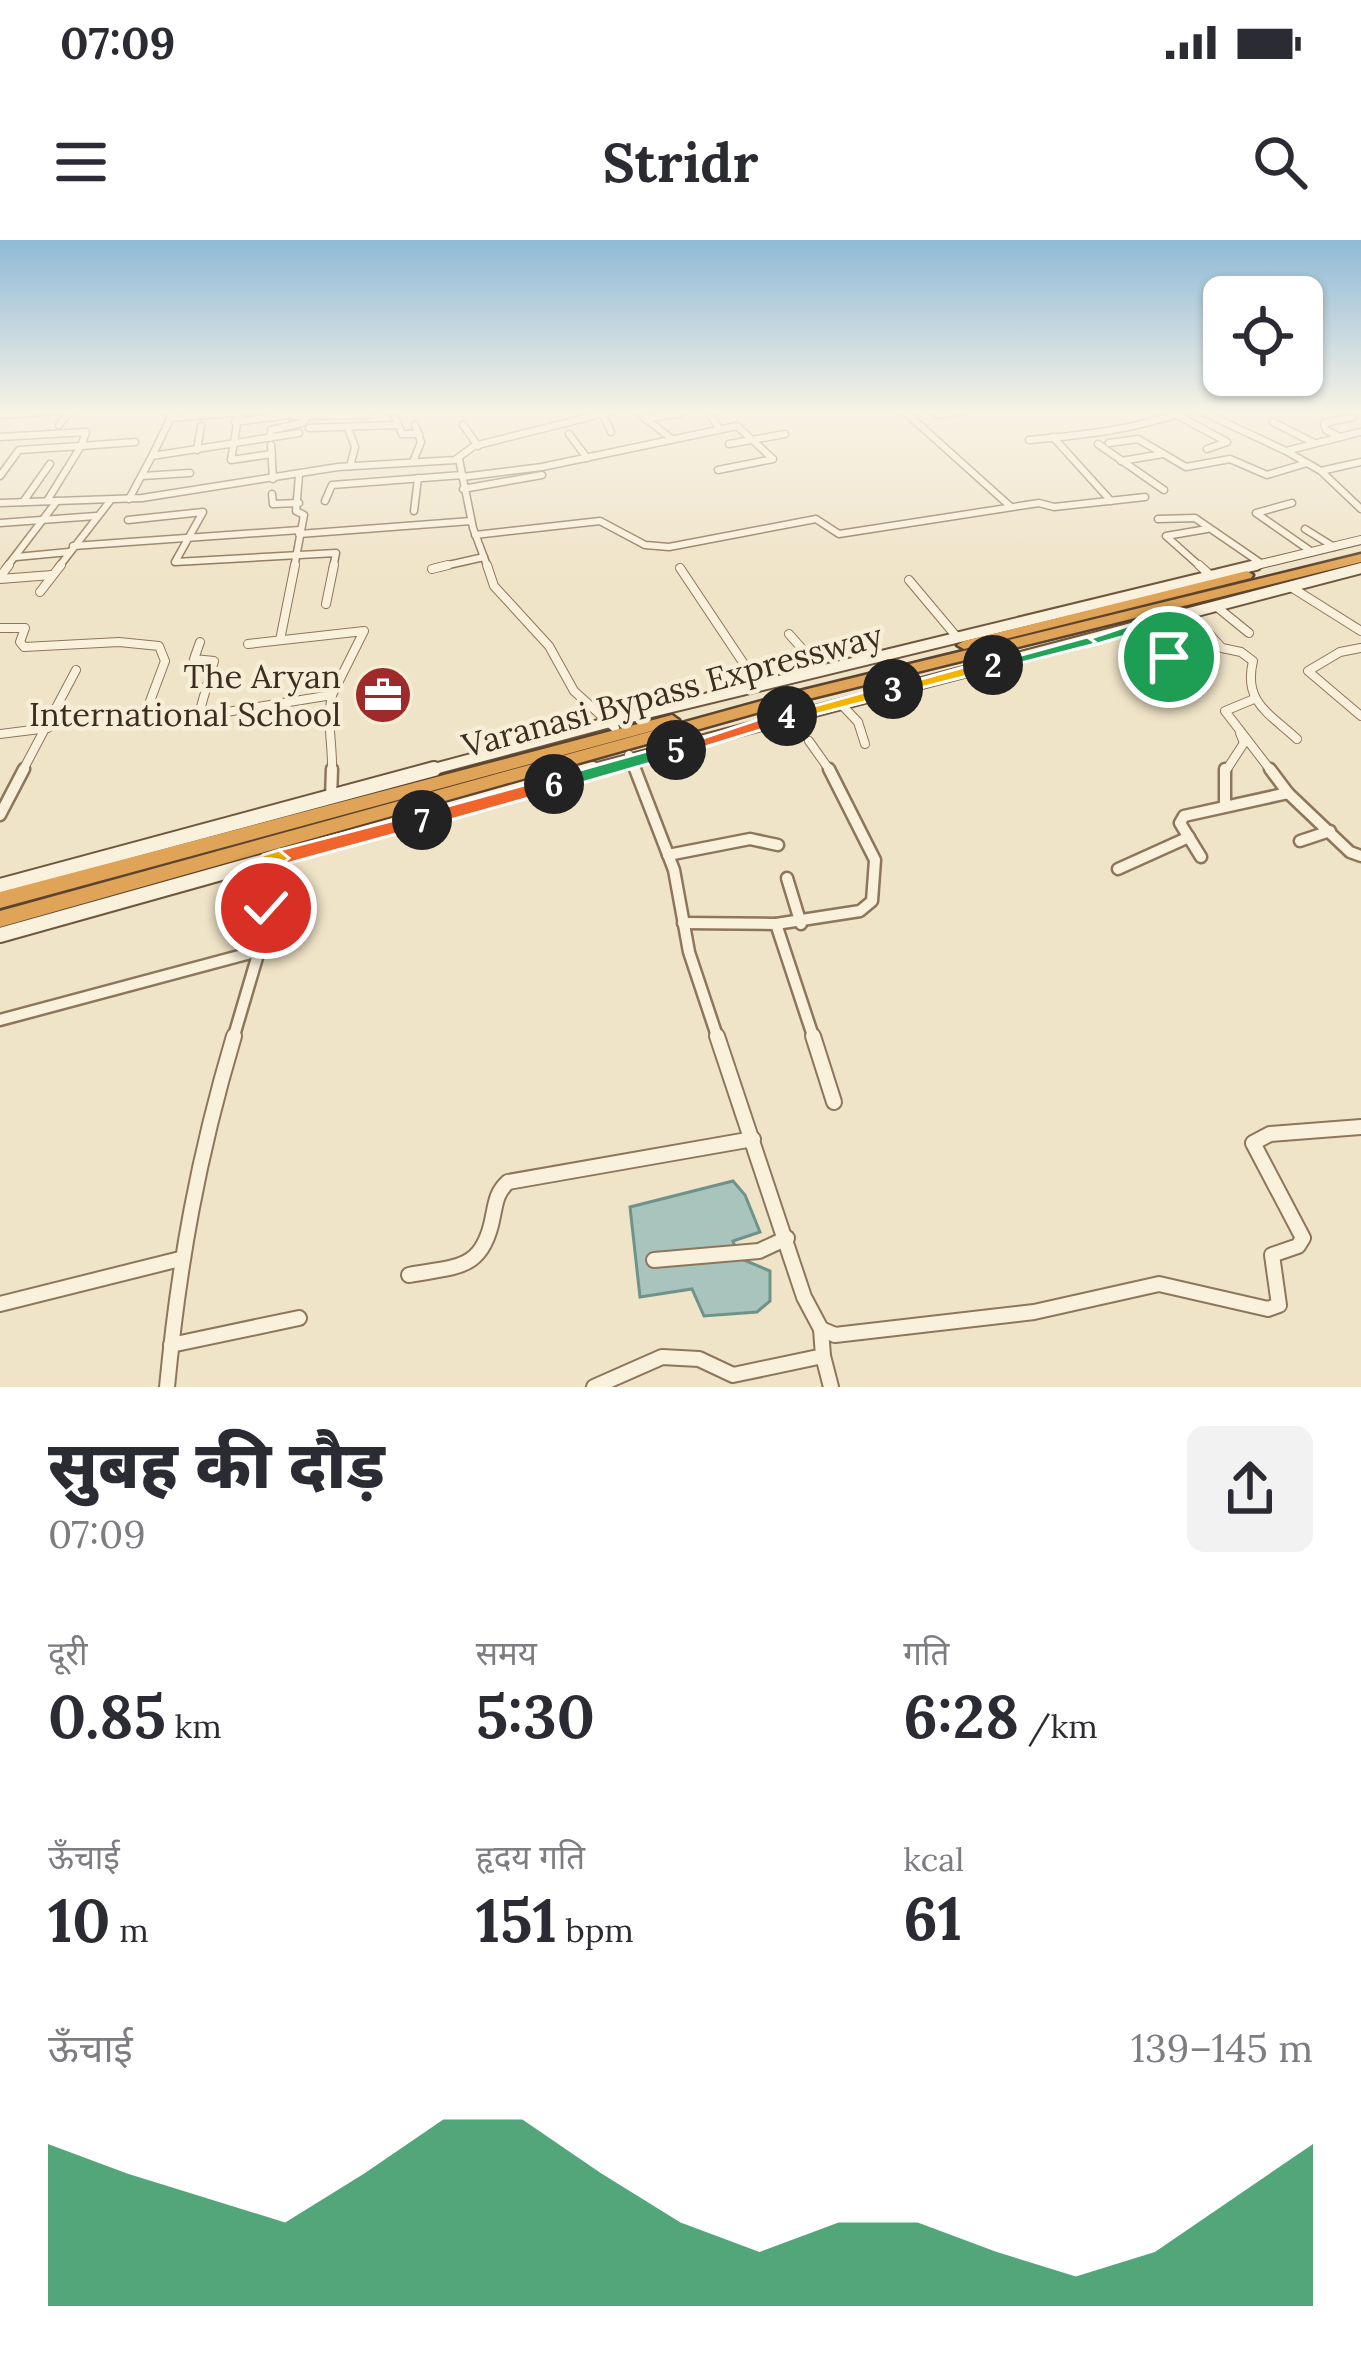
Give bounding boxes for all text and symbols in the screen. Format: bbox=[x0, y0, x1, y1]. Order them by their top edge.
text: 07:09 bbox=[60, 14, 176, 71]
text: Stridr bbox=[603, 128, 758, 197]
icon: menu bbox=[48, 129, 114, 195]
icon: search bbox=[1247, 129, 1313, 195]
map controls bbox=[1203, 276, 1323, 396]
button: locate bbox=[1203, 276, 1323, 396]
pin bbox=[1118, 606, 1220, 708]
street label: Varanasi Bypass Expressway bbox=[456, 614, 887, 767]
icon: arrive bbox=[1136, 624, 1202, 690]
pin: 2 bbox=[963, 635, 1023, 695]
text: 2 bbox=[984, 644, 1002, 686]
place label: The Aryan International School bbox=[29, 655, 341, 735]
pin: 3 bbox=[863, 659, 923, 719]
office icon: The Aryan International School bbox=[352, 664, 414, 726]
text: 3 bbox=[884, 668, 902, 710]
pin: 4 bbox=[757, 686, 817, 746]
text: 4 bbox=[778, 695, 796, 737]
pin: 5 bbox=[646, 720, 706, 780]
text: 5 bbox=[667, 729, 685, 771]
pin: 6 bbox=[524, 754, 584, 814]
text: 6 bbox=[545, 763, 563, 805]
pin: 7 bbox=[392, 790, 452, 850]
text: 7 bbox=[414, 799, 430, 841]
pin bbox=[215, 857, 317, 959]
icon: check bbox=[233, 875, 299, 941]
text: सुबह की दौड़ bbox=[48, 1422, 385, 1506]
button: share bbox=[1187, 1426, 1313, 1552]
text: 07:09 bbox=[48, 1509, 146, 1559]
text: दूरी bbox=[48, 1632, 88, 1674]
text: समय bbox=[476, 1632, 537, 1674]
text: गति bbox=[903, 1632, 949, 1674]
text: 0.85 bbox=[48, 1678, 166, 1754]
text: 5:30 bbox=[476, 1678, 595, 1754]
text: 6:28 bbox=[903, 1678, 1019, 1754]
text: km bbox=[166, 1705, 222, 1747]
text: /km bbox=[1019, 1705, 1098, 1747]
text: ऊँचाई bbox=[48, 1836, 120, 1878]
text: हृदय गति bbox=[476, 1836, 585, 1878]
text: kcal bbox=[903, 1838, 964, 1880]
text: 61 bbox=[903, 1880, 962, 1956]
text: 10 bbox=[48, 1882, 111, 1958]
text: 151 bbox=[476, 1882, 557, 1958]
text: m bbox=[111, 1909, 149, 1951]
text: bpm bbox=[557, 1909, 634, 1951]
text: ऊँचाई bbox=[48, 2023, 133, 2073]
text: 139–145 m bbox=[1131, 2023, 1313, 2073]

